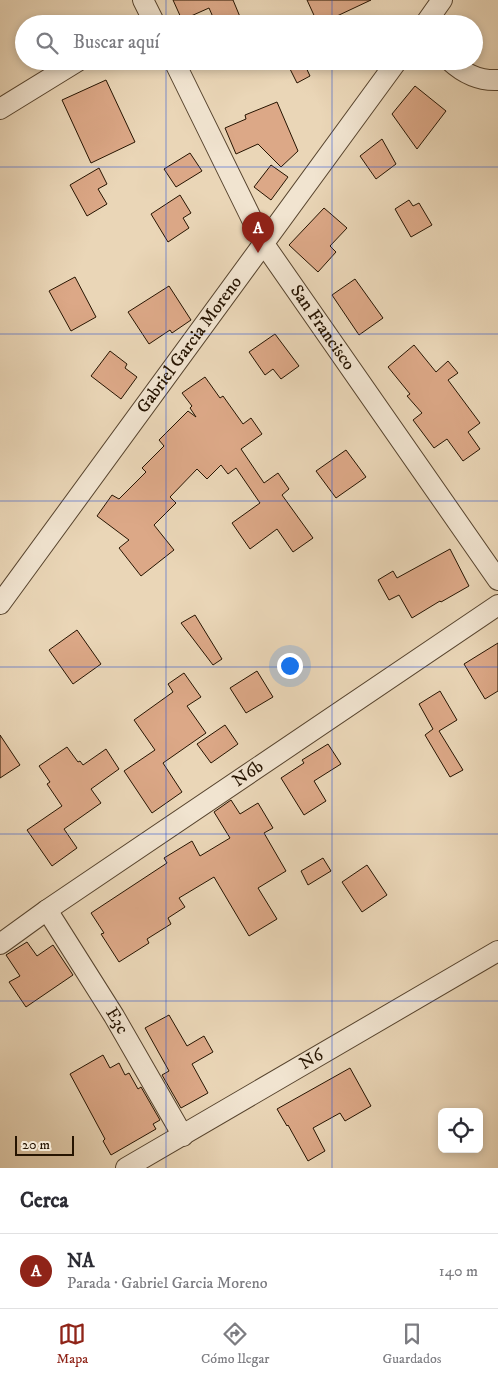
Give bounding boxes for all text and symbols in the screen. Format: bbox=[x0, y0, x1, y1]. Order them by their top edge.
search box bbox=[15, 15, 483, 70]
icon: search bbox=[33, 29, 61, 57]
text: Buscar aquí bbox=[73, 31, 159, 54]
pin: A bbox=[242, 212, 274, 253]
street label: Gabriel Garcia Moreno bbox=[132, 272, 247, 418]
street label: San Francisco bbox=[285, 281, 360, 375]
your location bbox=[277, 653, 303, 679]
street label: N6b bbox=[229, 756, 268, 792]
street label: E3c bbox=[100, 1003, 133, 1038]
street label: N6 bbox=[296, 1044, 328, 1075]
map controls bbox=[438, 1108, 483, 1153]
button: locate bbox=[438, 1108, 483, 1153]
scale bar bbox=[15, 1133, 74, 1156]
text: 20 m bbox=[22, 1136, 50, 1154]
text: Cerca bbox=[20, 1188, 68, 1214]
text: NA bbox=[67, 1250, 94, 1273]
text: A bbox=[31, 1261, 41, 1281]
text: 140 m bbox=[439, 1261, 478, 1281]
text: Parada · Gabriel Garcia Moreno bbox=[67, 1273, 268, 1293]
tab: Mapa bbox=[56, 1320, 88, 1368]
tab: Cómo llegar bbox=[201, 1320, 270, 1368]
tab: Guardados bbox=[382, 1320, 442, 1368]

